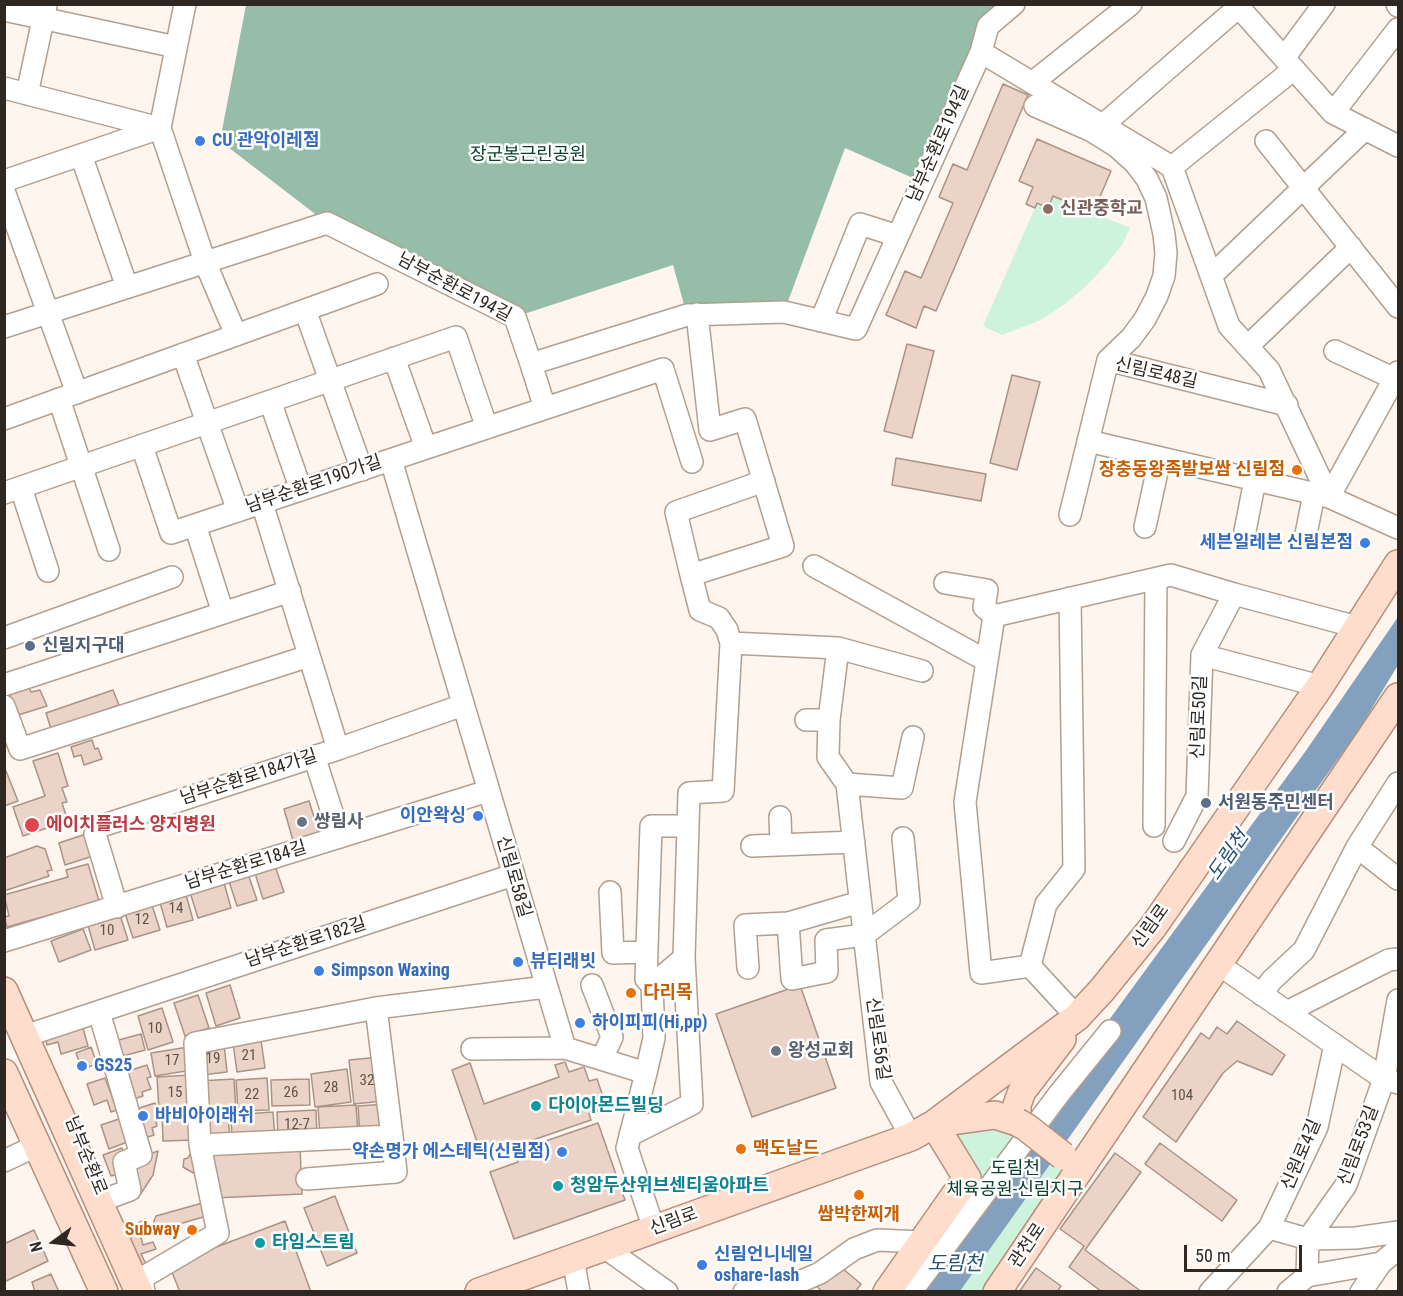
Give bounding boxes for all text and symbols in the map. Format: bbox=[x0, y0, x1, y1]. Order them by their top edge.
street label: 남부순환로194길 bbox=[904, 82, 974, 206]
place label: CU 관악이레점 bbox=[212, 130, 319, 152]
marker: CU 관악이레점 bbox=[193, 134, 207, 148]
park label: 장군봉근린공원 bbox=[470, 144, 586, 166]
place label: 신관중학교 bbox=[1060, 198, 1143, 220]
marker: 신관중학교 bbox=[1041, 202, 1055, 216]
street label: 남부순환로194길 bbox=[393, 249, 515, 327]
street label: 신림로48길 bbox=[1113, 354, 1199, 394]
street label: 남부순환로190가길 bbox=[243, 452, 385, 518]
place label: 장충동왕족발보쌈 신림점 bbox=[1099, 459, 1285, 481]
marker: 장충동왕족발보쌈 신림점 bbox=[1290, 463, 1304, 477]
place label: 세븐일레븐 신림본점 bbox=[1200, 532, 1353, 554]
marker: 세븐일레븐 신림본점 bbox=[1358, 536, 1372, 550]
place label: 신림지구대 bbox=[42, 635, 125, 657]
marker: 신림지구대 bbox=[23, 639, 37, 653]
street label: 신림로50길 bbox=[1188, 675, 1212, 759]
street label: 남부순환로184가길 bbox=[178, 746, 320, 810]
place label: 서원동주민센터 bbox=[1218, 792, 1334, 814]
marker: 서원동주민센터 bbox=[1199, 796, 1213, 810]
place label: 이안왁싱 bbox=[400, 805, 466, 827]
marker: 이안왁싱 bbox=[471, 809, 485, 823]
place label: 쌍림사 bbox=[314, 811, 364, 833]
place label: 에이치플러스 양지병원 bbox=[46, 814, 216, 836]
marker: 쌍림사 bbox=[295, 815, 309, 829]
marker: 에이치플러스 양지병원 bbox=[23, 816, 41, 834]
water label: 도림천 bbox=[1203, 827, 1255, 885]
street label: 신림로58길 bbox=[491, 834, 535, 920]
street label: 남부순환로184길 bbox=[183, 837, 309, 895]
house number: 14 bbox=[169, 900, 183, 918]
street label: 신림로 bbox=[1128, 901, 1174, 953]
house number: 12 bbox=[135, 911, 149, 929]
street label: 남부순환로182길 bbox=[243, 913, 369, 973]
house number: 10 bbox=[100, 922, 114, 940]
place label: 뷰티래빗 bbox=[530, 951, 596, 973]
marker: 뷰티래빗 bbox=[511, 955, 525, 969]
place label: Simpson Waxing bbox=[331, 960, 450, 982]
marker: Simpson Waxing bbox=[312, 964, 326, 978]
place label: 다리목 bbox=[643, 982, 693, 1004]
marker: 다리목 bbox=[624, 986, 638, 1000]
street label: 신림로56길 bbox=[860, 996, 894, 1082]
place label: 하이피피(Hi,pp) bbox=[592, 1012, 708, 1034]
marker: 하이피피(Hi,pp) bbox=[573, 1016, 587, 1030]
house number: 10 bbox=[148, 1020, 162, 1038]
place label: 왕성교회 bbox=[788, 1040, 854, 1062]
marker: 왕성교회 bbox=[769, 1044, 783, 1058]
house number: 21 bbox=[242, 1047, 256, 1065]
house number: 19 bbox=[206, 1050, 220, 1068]
house number: 17 bbox=[165, 1052, 179, 1070]
place label: GS25 bbox=[94, 1055, 132, 1077]
marker: GS25 bbox=[75, 1059, 89, 1073]
house number: 32 bbox=[360, 1072, 374, 1090]
house number: 28 bbox=[324, 1079, 338, 1097]
house number: 15 bbox=[168, 1084, 182, 1102]
house number: 26 bbox=[284, 1084, 298, 1102]
house number: 22 bbox=[245, 1086, 259, 1104]
house number: 104 bbox=[1171, 1087, 1193, 1105]
place label: 다이아몬드빌딩 bbox=[548, 1095, 664, 1117]
marker: 다이아몬드빌딩 bbox=[529, 1099, 543, 1113]
street label: 신림로53길 bbox=[1334, 1103, 1384, 1189]
place label: 바비아이래쉬 bbox=[155, 1105, 254, 1127]
marker: 바비아이래쉬 bbox=[136, 1109, 150, 1123]
street label: 남부순환로 bbox=[59, 1114, 111, 1198]
house number: 12-7 bbox=[284, 1116, 310, 1134]
street label: 신원로4길 bbox=[1277, 1116, 1327, 1194]
place label: 맥도날드 bbox=[753, 1138, 819, 1160]
place label: 약손명가 에스테틱(신림점) bbox=[352, 1141, 550, 1163]
marker: 맥도날드 bbox=[734, 1142, 748, 1156]
marker: 약손명가 에스테틱(신림점) bbox=[555, 1145, 569, 1159]
park label: 도림천 체육공원-신림지구 bbox=[947, 1158, 1083, 1200]
place label: 청암두산위브센티움아파트 bbox=[570, 1175, 769, 1197]
marker: 청암두산위브센티움아파트 bbox=[551, 1179, 565, 1193]
marker: 쌈박한찌개 bbox=[852, 1188, 866, 1202]
street label: 신림로 bbox=[647, 1203, 701, 1241]
place label: 쌈박한찌개 bbox=[818, 1204, 900, 1226]
north arrow bbox=[24, 1212, 84, 1272]
place label: Subway bbox=[125, 1219, 180, 1241]
street label: 관천로 bbox=[1005, 1219, 1051, 1273]
marker: Subway bbox=[185, 1223, 199, 1237]
place label: 타임스트림 bbox=[272, 1232, 355, 1254]
scale bar bbox=[1187, 1233, 1306, 1271]
marker: 타임스트림 bbox=[253, 1236, 267, 1250]
text: N bbox=[26, 1240, 47, 1254]
place label: 신림언니네일 oshare-lash bbox=[714, 1244, 813, 1286]
text: 50 m bbox=[1195, 1245, 1230, 1266]
water label: 도림천 bbox=[927, 1253, 983, 1277]
marker: 신림언니네일 oshare-lash bbox=[695, 1258, 709, 1272]

